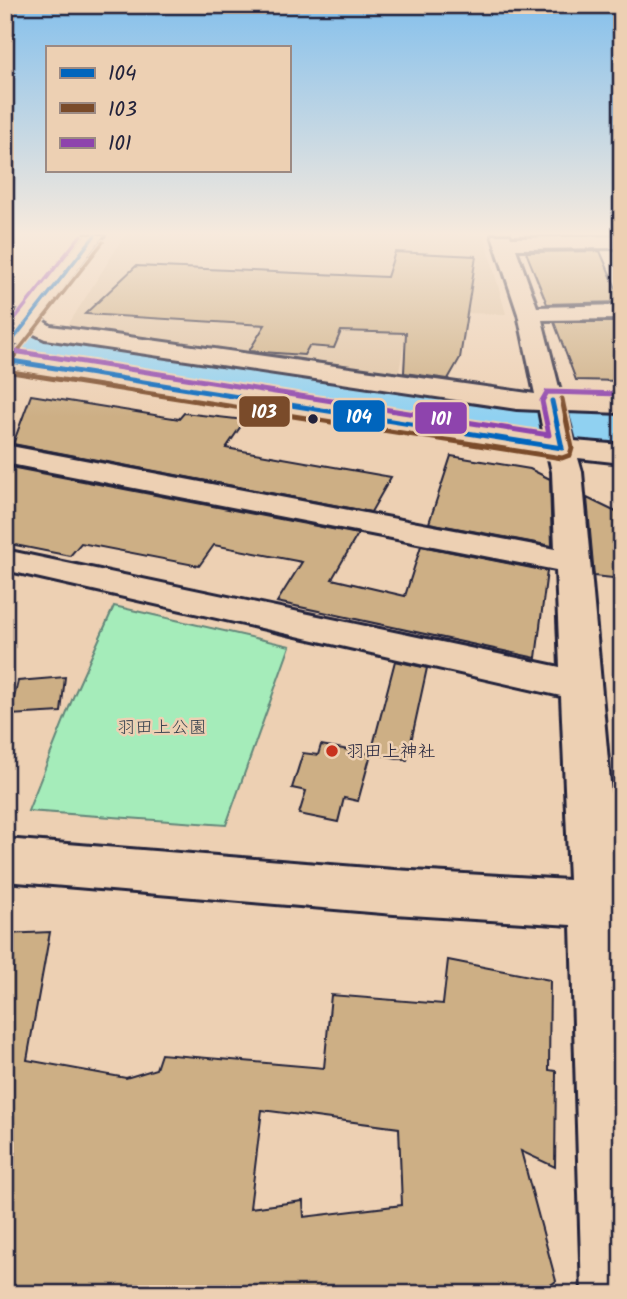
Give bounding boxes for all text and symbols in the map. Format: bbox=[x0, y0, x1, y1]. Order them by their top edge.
legend bbox=[46, 46, 290, 172]
text: 104 bbox=[108, 58, 137, 91]
text: 103 bbox=[108, 94, 137, 127]
text: 101 bbox=[108, 128, 132, 161]
line badge: 103 bbox=[238, 395, 291, 428]
text: 103 bbox=[251, 398, 277, 428]
line badge: 104 bbox=[332, 399, 386, 433]
line badge: 101 bbox=[414, 401, 468, 435]
text: 104 bbox=[346, 403, 373, 433]
text: 101 bbox=[430, 405, 452, 435]
unlabelled marker bbox=[306, 412, 320, 426]
park label: 羽田上公園 bbox=[117, 714, 207, 743]
place label: 羽田上神社 bbox=[346, 738, 436, 767]
marker: 羽田上神社 bbox=[324, 743, 340, 759]

